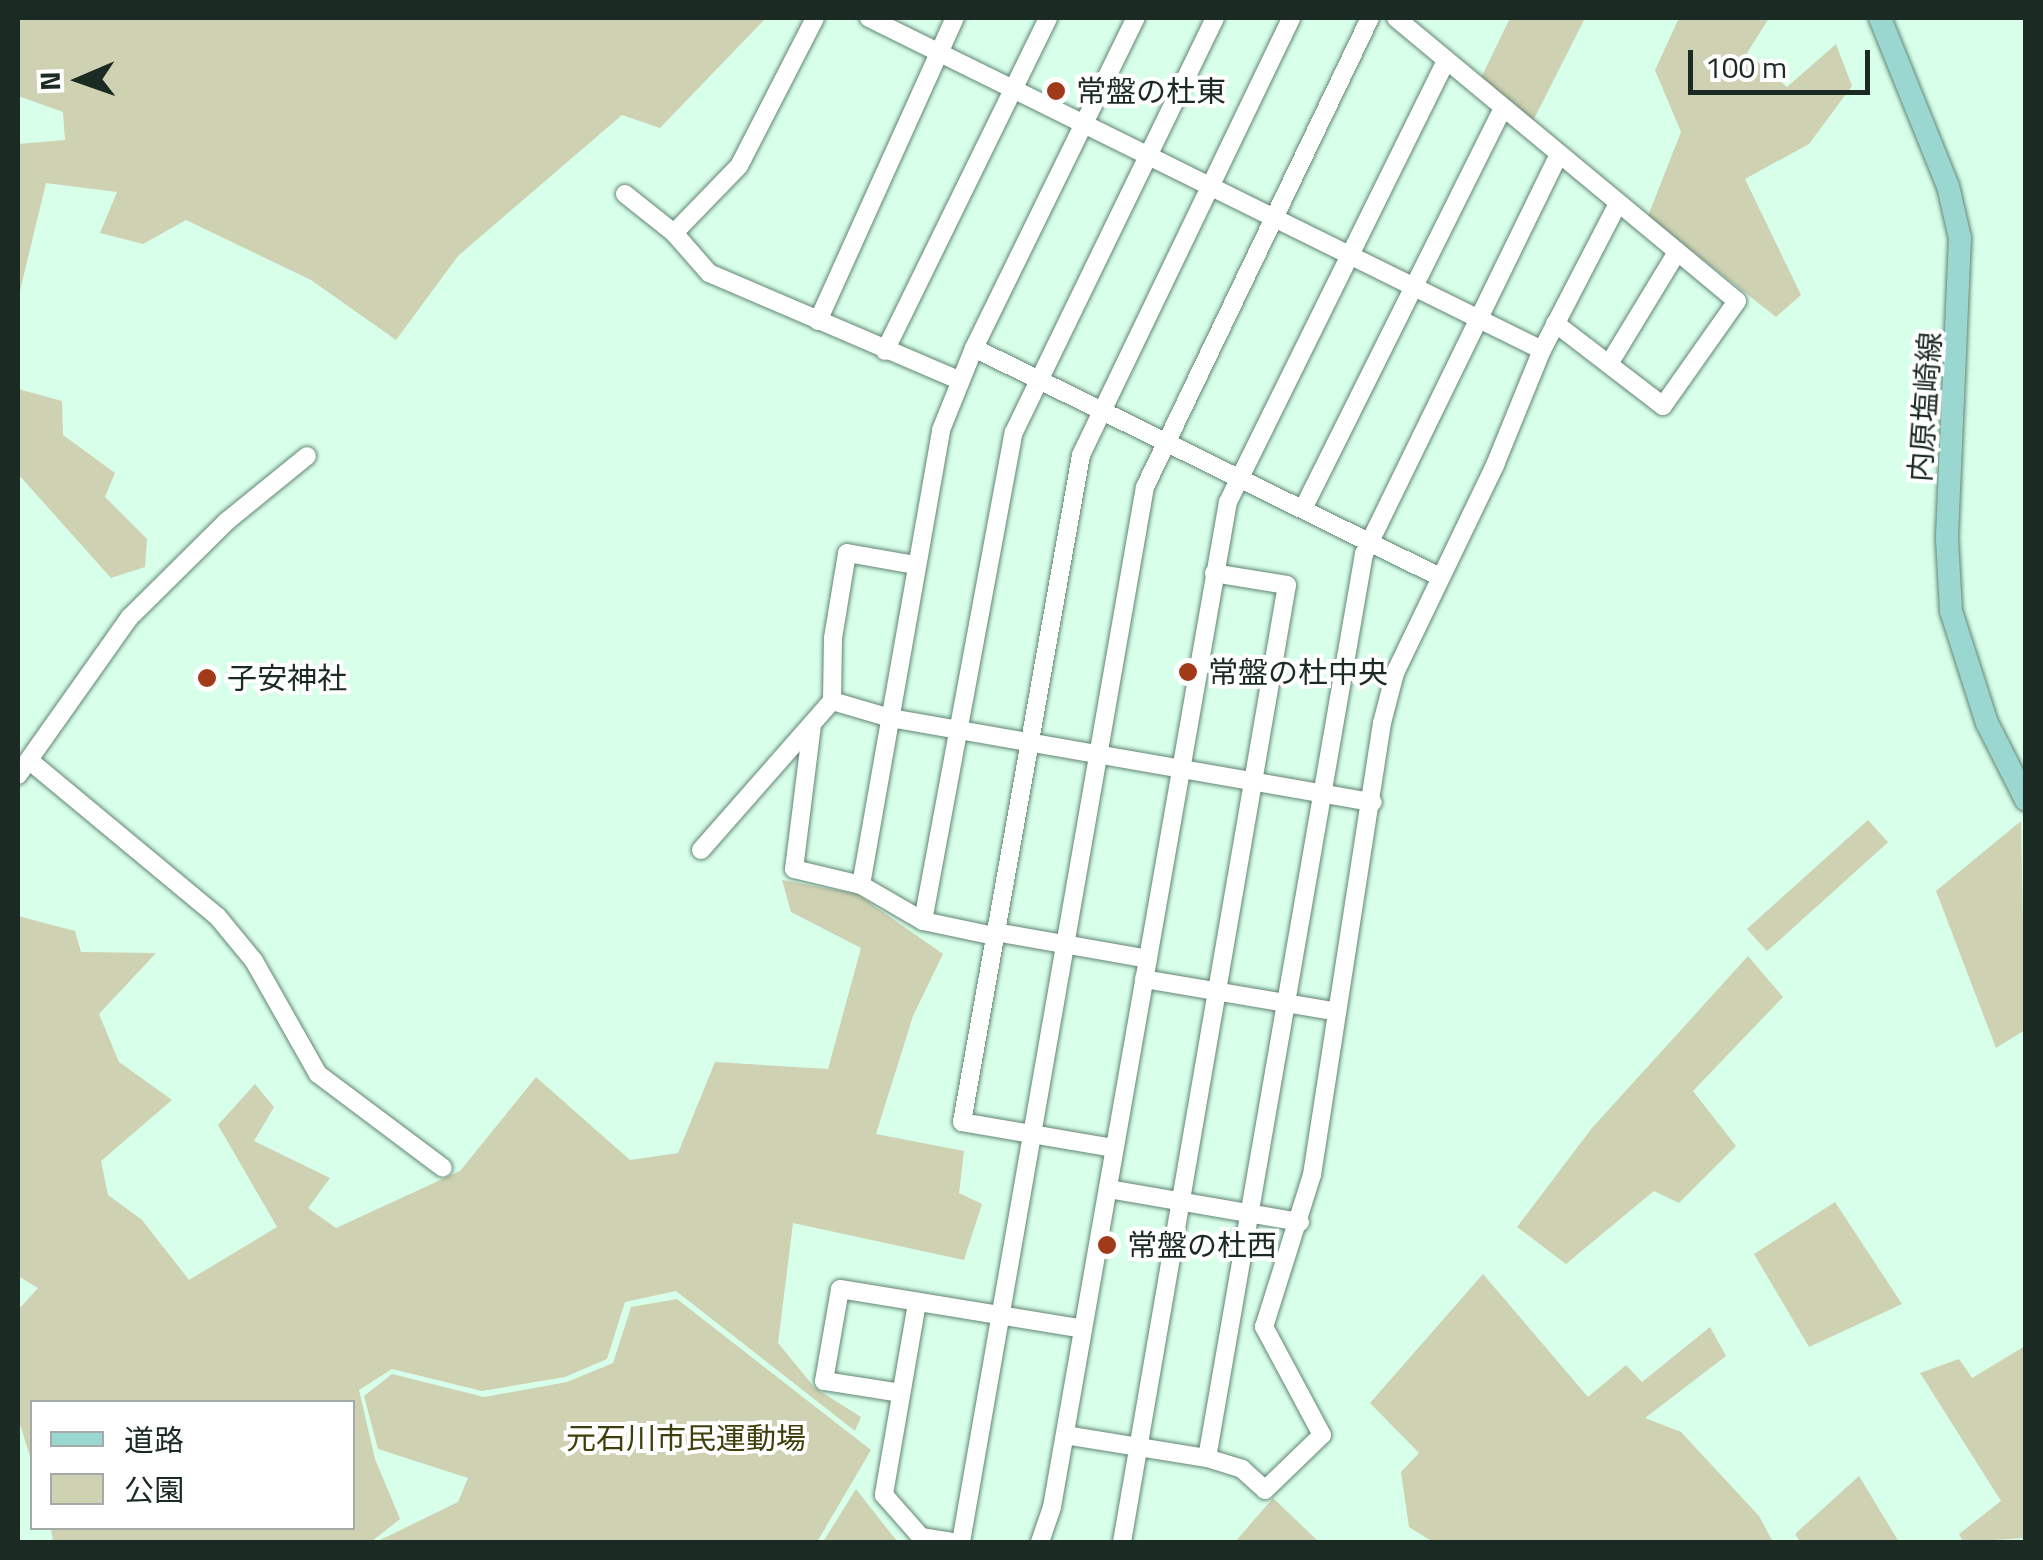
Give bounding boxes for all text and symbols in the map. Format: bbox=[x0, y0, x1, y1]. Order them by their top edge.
north arrow bbox=[30, 30, 130, 130]
scale bar bbox=[1693, 30, 1876, 92]
text: 100 m bbox=[1705, 44, 1787, 90]
text: N bbox=[28, 71, 71, 92]
place label: 常盤の杜東 bbox=[1076, 73, 1226, 109]
marker: 常盤の杜東 bbox=[1045, 80, 1067, 102]
street label: 内原塩崎線 bbox=[1902, 331, 1948, 483]
place label: 常盤の杜中央 bbox=[1208, 654, 1388, 690]
place label: 子安神社 bbox=[227, 660, 347, 696]
marker: 常盤の杜中央 bbox=[1177, 661, 1199, 683]
marker: 子安神社 bbox=[196, 667, 218, 689]
place label: 常盤の杜西 bbox=[1127, 1227, 1277, 1263]
marker: 常盤の杜西 bbox=[1096, 1234, 1118, 1256]
legend bbox=[30, 1400, 355, 1530]
text: 道路 bbox=[124, 1417, 184, 1463]
park label: 元石川市民運動場 bbox=[566, 1420, 806, 1456]
text: 公園 bbox=[124, 1467, 184, 1513]

